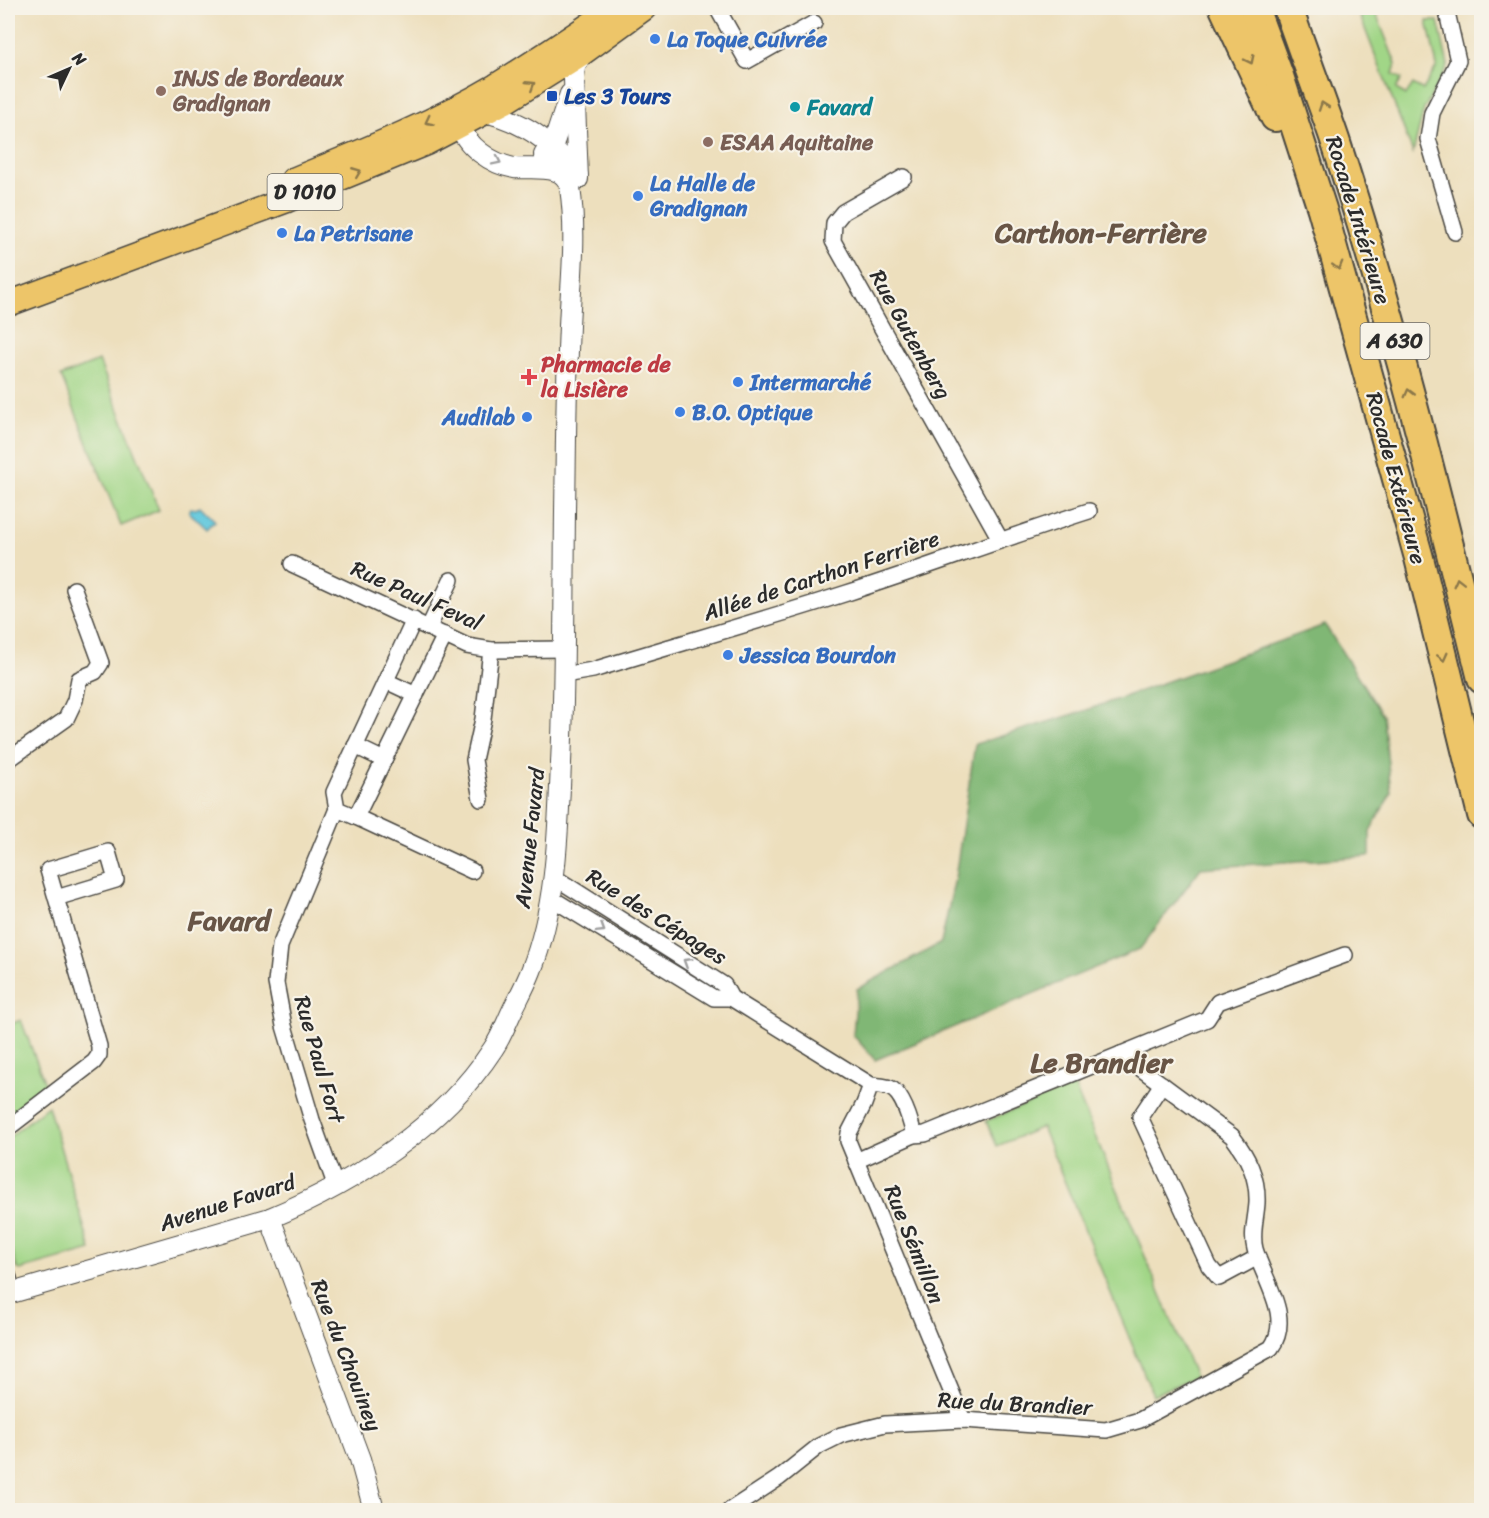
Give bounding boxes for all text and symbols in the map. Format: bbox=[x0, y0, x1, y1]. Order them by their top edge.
place label: La Toque Cuivrée bbox=[667, 20, 828, 59]
marker: La Toque Cuivrée bbox=[648, 32, 662, 46]
north arrow bbox=[39, 39, 99, 99]
text: N bbox=[64, 44, 94, 74]
one-way arrow bbox=[1242, 54, 1254, 65]
place label: INJS de Bordeaux Gradignan bbox=[172, 59, 344, 123]
place label: Les 3 Tours bbox=[564, 77, 672, 116]
one-way arrow bbox=[524, 81, 535, 92]
marker: INJS de Bordeaux Gradignan bbox=[154, 84, 168, 98]
place label: Favard bbox=[806, 88, 874, 127]
marker: Les 3 Tours bbox=[545, 89, 559, 103]
marker: Favard bbox=[788, 100, 802, 114]
one-way arrow bbox=[1317, 101, 1330, 112]
one-way arrow bbox=[424, 114, 435, 125]
place label: ESAA Aquitaine bbox=[720, 123, 874, 162]
street label: Rocade Intérieure bbox=[1314, 131, 1403, 309]
marker: ESAA Aquitaine bbox=[701, 135, 715, 149]
one-way arrow bbox=[490, 154, 501, 166]
place label: La Halle de Gradignan bbox=[649, 164, 756, 228]
one-way arrow bbox=[351, 167, 362, 179]
road number: D 1010 bbox=[268, 174, 342, 210]
marker: La Halle de Gradignan bbox=[631, 189, 645, 203]
district label: Carthon-Ferrière bbox=[994, 208, 1208, 257]
place label: La Petrisane bbox=[294, 214, 414, 253]
marker: La Petrisane bbox=[275, 226, 289, 240]
one-way arrow bbox=[1331, 260, 1343, 271]
street label: Rue Gutenberg bbox=[859, 262, 962, 407]
road number: A 630 bbox=[1360, 323, 1430, 359]
place label: Pharmacie de la Lisière bbox=[540, 345, 672, 409]
place label: Intermarché bbox=[749, 363, 872, 402]
marker: Pharmacie de la Lisière bbox=[522, 370, 536, 384]
marker: Intermarché bbox=[731, 375, 745, 389]
street label: Rocade Extérieure bbox=[1355, 387, 1438, 569]
one-way arrow bbox=[1403, 388, 1416, 398]
place label: B.O. Optique bbox=[692, 393, 813, 432]
place label: Audilab bbox=[441, 398, 515, 437]
marker: B.O. Optique bbox=[673, 405, 687, 419]
marker: Audilab bbox=[520, 410, 534, 424]
street label: Allée de Carthon Ferrière bbox=[697, 519, 944, 632]
street label: Rue Paul Feval bbox=[345, 549, 490, 642]
one-way arrow bbox=[1452, 577, 1465, 587]
place label: Jessica Bourdon bbox=[738, 636, 896, 675]
marker: Jessica Bourdon bbox=[721, 648, 735, 662]
one-way arrow bbox=[1436, 652, 1449, 662]
street label: Avenue Favard bbox=[503, 765, 556, 911]
street label: Rue des Cépages bbox=[578, 857, 736, 976]
district label: Favard bbox=[187, 896, 273, 945]
one-way arrow bbox=[595, 921, 605, 933]
one-way arrow bbox=[683, 957, 693, 969]
street label: Rue Paul Fort bbox=[283, 991, 357, 1129]
district label: Le Brandier bbox=[1030, 1038, 1174, 1087]
street label: Avenue Favard bbox=[153, 1162, 301, 1243]
street label: Rue Sémillon bbox=[873, 1179, 956, 1310]
street label: Rue du Chouiney bbox=[300, 1273, 394, 1438]
street label: Rue du Brandier bbox=[937, 1380, 1095, 1427]

